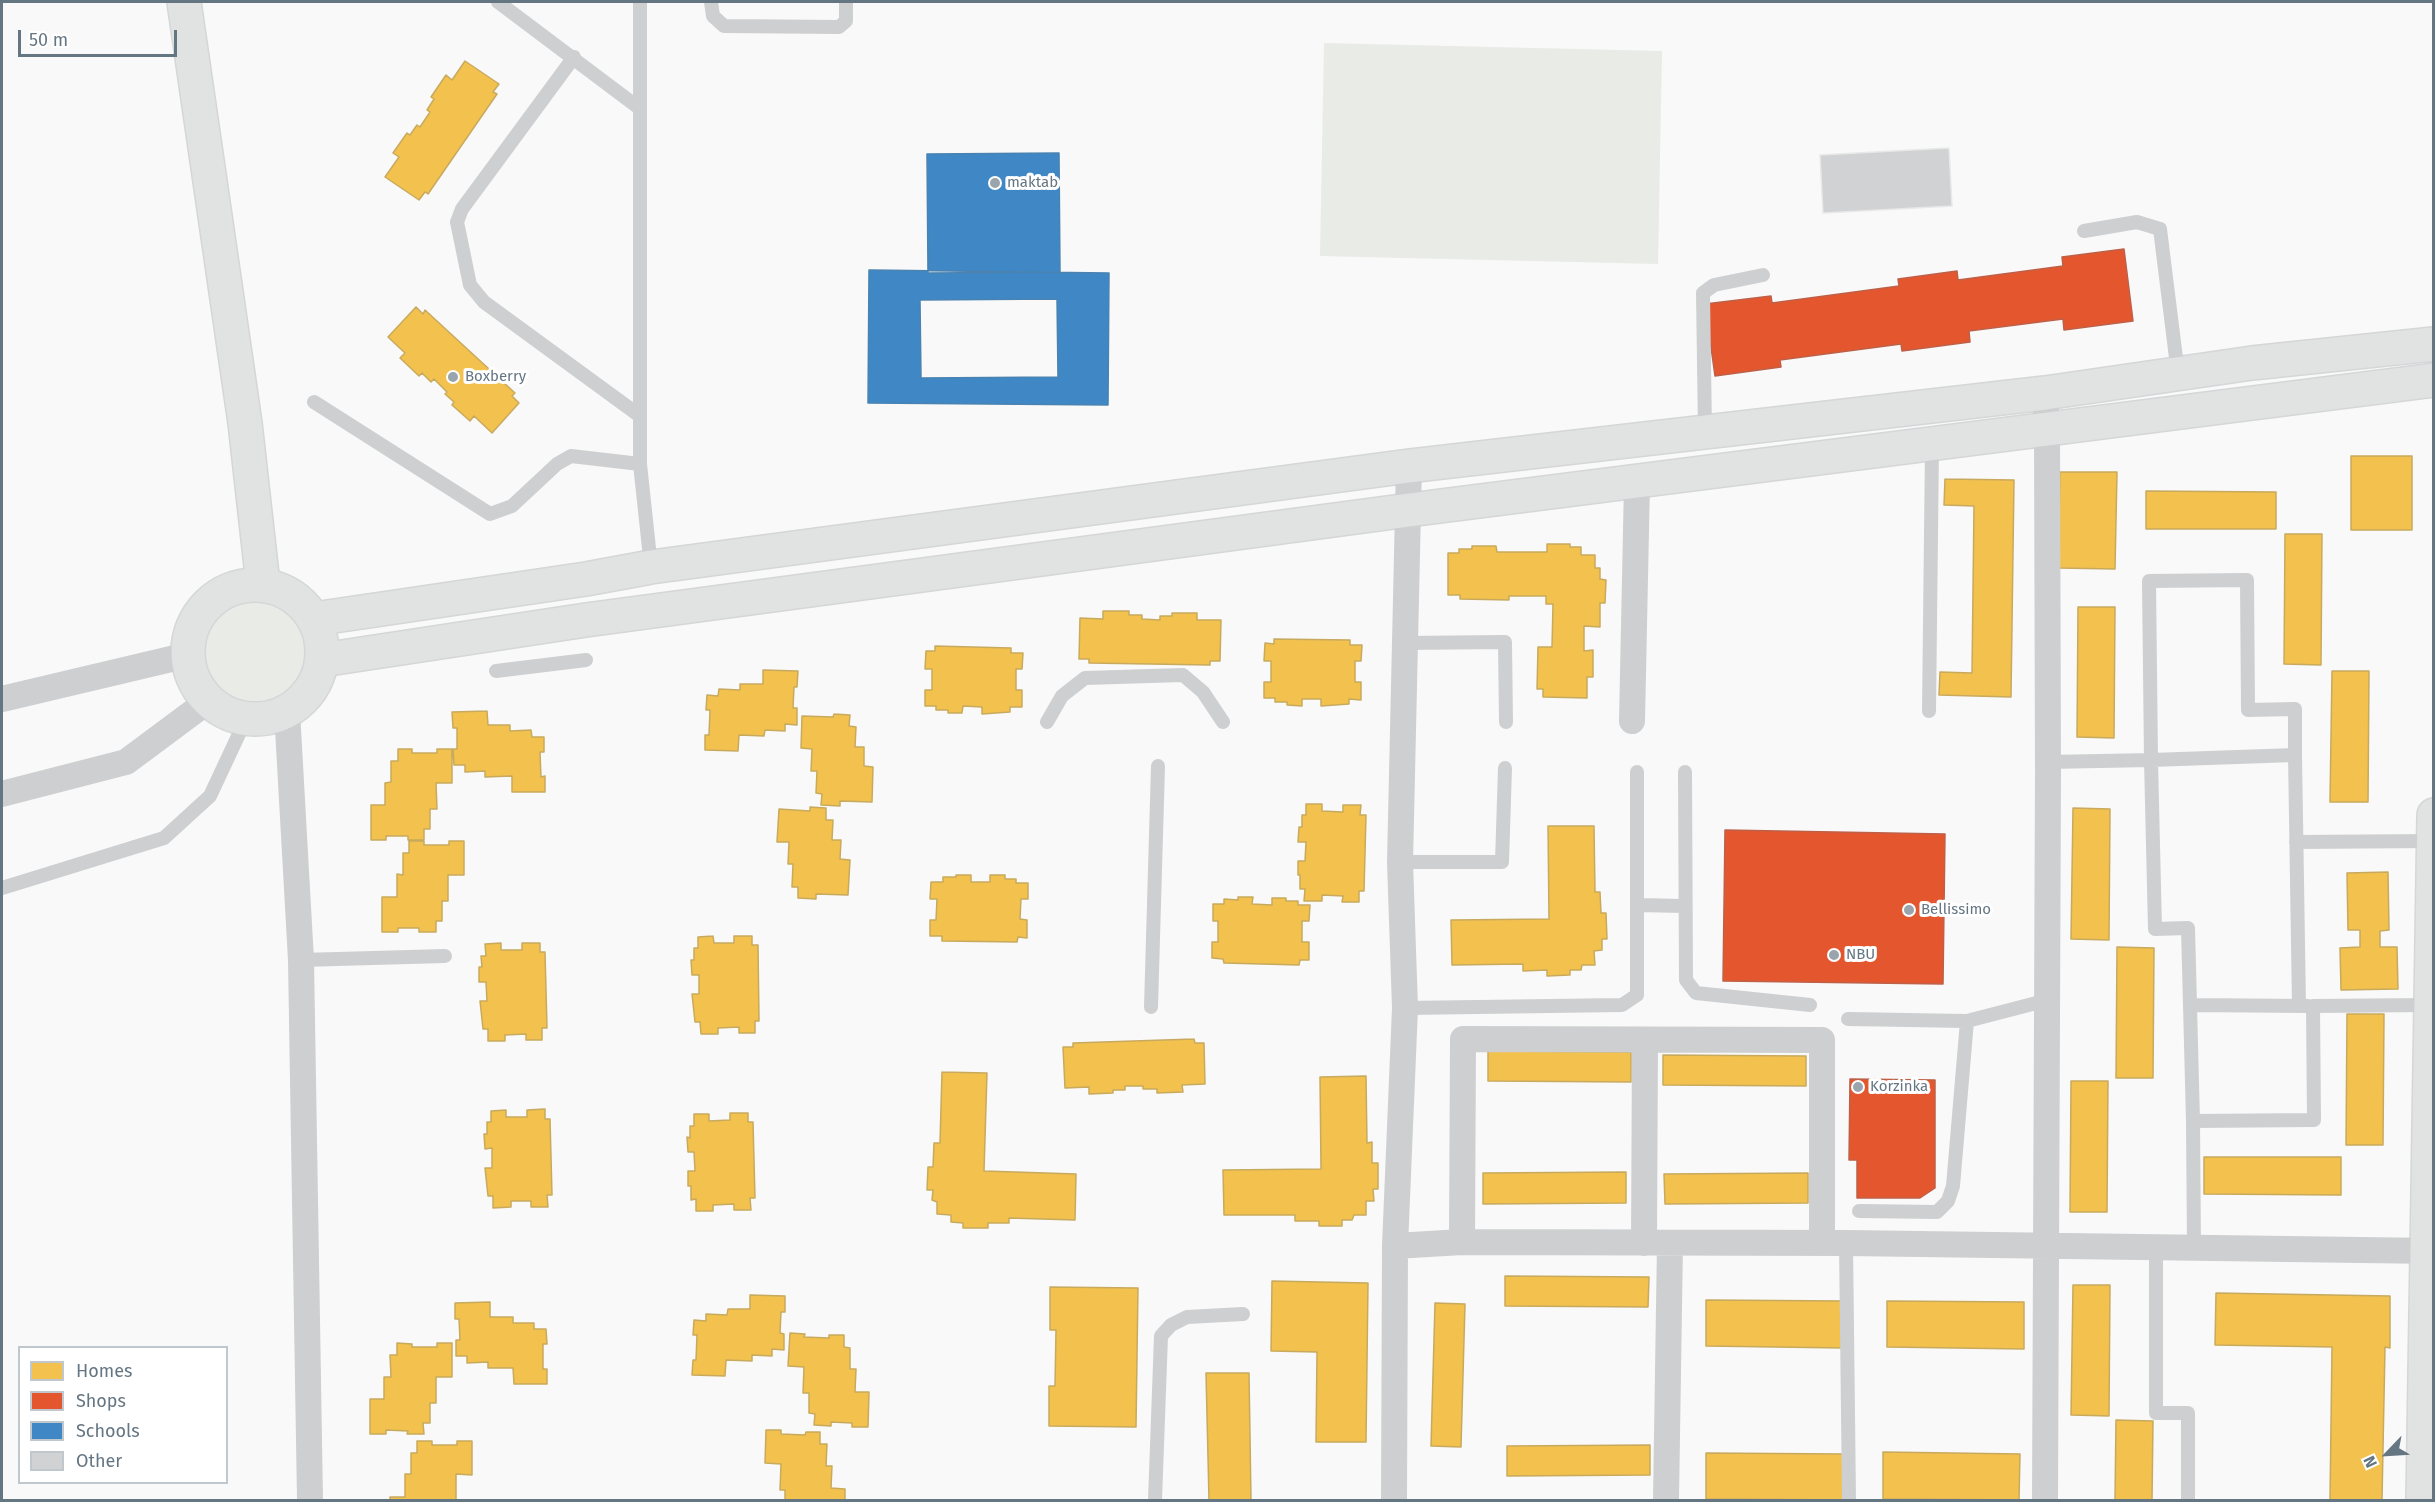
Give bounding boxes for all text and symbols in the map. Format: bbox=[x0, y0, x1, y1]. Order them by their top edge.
scale bar bbox=[21, 18, 180, 56]
text: 50 m bbox=[29, 29, 68, 51]
place label: maktab bbox=[1007, 174, 1058, 192]
marker: maktab bbox=[988, 176, 1002, 190]
place label: Boxberry bbox=[465, 368, 526, 386]
marker: Boxberry bbox=[446, 370, 460, 384]
place label: Bellissimo bbox=[1921, 901, 1991, 919]
marker: Bellissimo bbox=[1902, 903, 1916, 917]
place label: NBU bbox=[1846, 946, 1875, 964]
marker: NBU bbox=[1827, 948, 1841, 962]
place label: Korzinka bbox=[1870, 1078, 1928, 1096]
marker: Korzinka bbox=[1851, 1080, 1865, 1094]
legend bbox=[18, 1346, 228, 1484]
text: Homes bbox=[76, 1360, 132, 1382]
text: Shops bbox=[76, 1390, 126, 1412]
text: Schools bbox=[76, 1420, 140, 1442]
north arrow bbox=[2357, 1424, 2417, 1484]
text: Other bbox=[76, 1450, 122, 1472]
text: N bbox=[2359, 1453, 2381, 1471]

